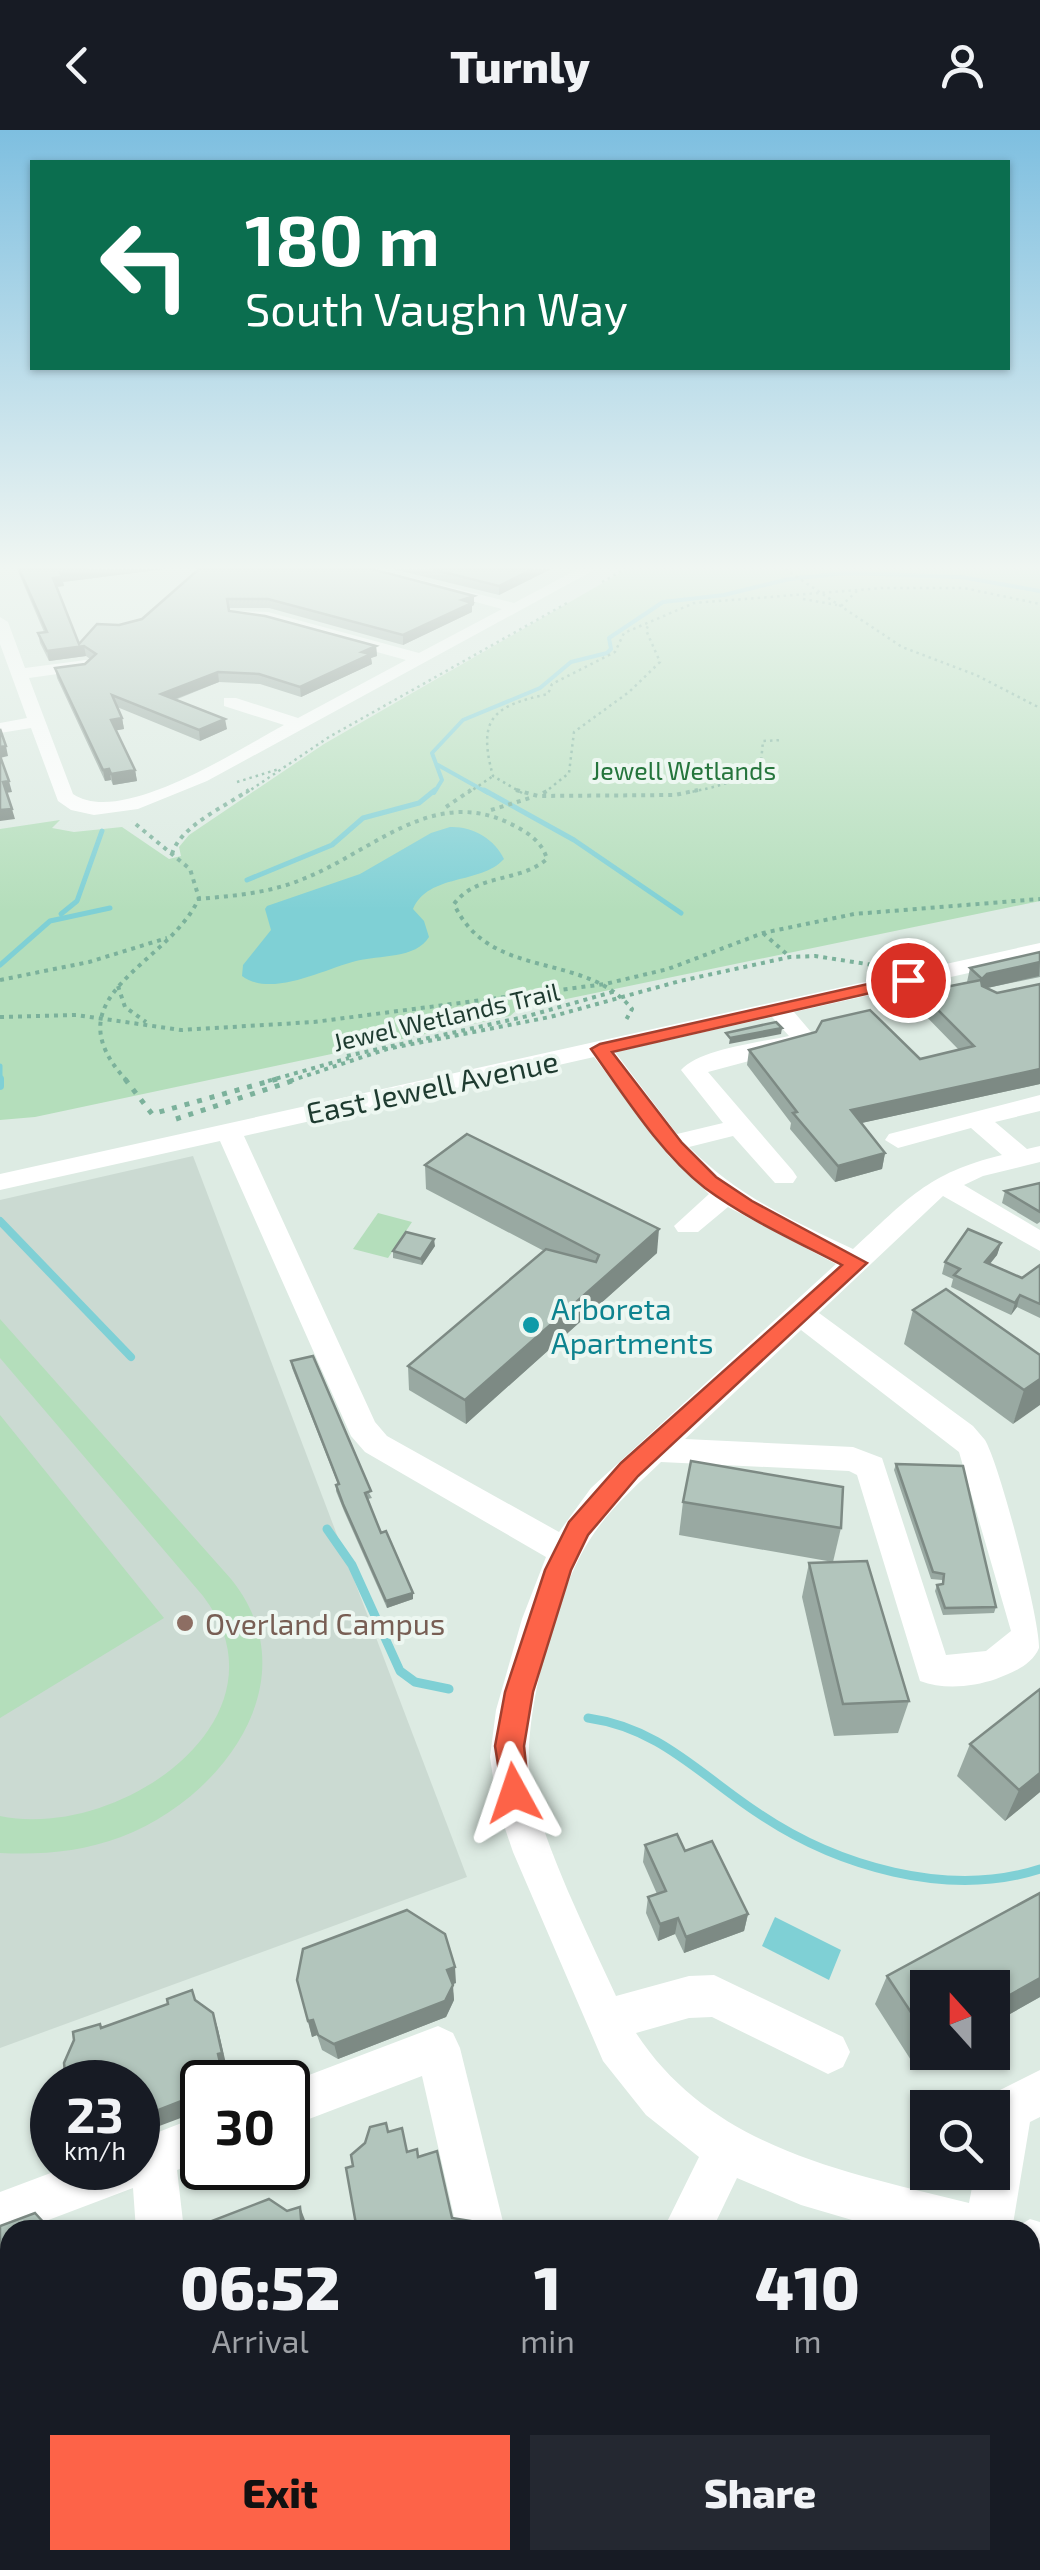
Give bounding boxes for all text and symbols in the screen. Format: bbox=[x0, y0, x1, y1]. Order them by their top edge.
icon: back bbox=[50, 38, 105, 93]
text: Turnly bbox=[450, 38, 590, 92]
icon: person bbox=[935, 38, 990, 93]
text: 180 m bbox=[245, 196, 440, 280]
icon: left bbox=[80, 200, 210, 330]
text: South Vaughn Way bbox=[245, 281, 628, 335]
park label: Jewell Wetlands bbox=[592, 755, 776, 785]
pin bbox=[866, 938, 951, 1023]
icon: arrive bbox=[881, 953, 936, 1008]
street label: Jewel Wetlands Trail bbox=[330, 975, 563, 1057]
street label: East Jewell Avenue bbox=[303, 1042, 561, 1130]
place label: Arboreta Apartments bbox=[551, 1290, 713, 1360]
marker: Arboreta Apartments bbox=[520, 1314, 542, 1336]
place label: Overland Campus bbox=[205, 1605, 445, 1641]
marker: Overland Campus bbox=[174, 1612, 196, 1634]
position arrow bbox=[462, 1741, 566, 1845]
north arrow bbox=[910, 1970, 1010, 2070]
map controls bbox=[910, 1970, 1010, 2190]
speed limit sign: 30 bbox=[180, 2060, 310, 2190]
text: 23 bbox=[66, 2083, 124, 2143]
button: search bbox=[910, 2090, 1010, 2190]
text: km/h bbox=[64, 2135, 126, 2165]
text: 06:52 bbox=[180, 2250, 340, 2322]
text: 1 bbox=[534, 2250, 561, 2322]
text: 410 bbox=[755, 2250, 860, 2322]
text: Arrival bbox=[211, 2321, 309, 2359]
text: min bbox=[520, 2321, 575, 2359]
text: m bbox=[793, 2321, 821, 2359]
button: Exit bbox=[50, 2435, 510, 2550]
button: Share bbox=[530, 2435, 990, 2550]

